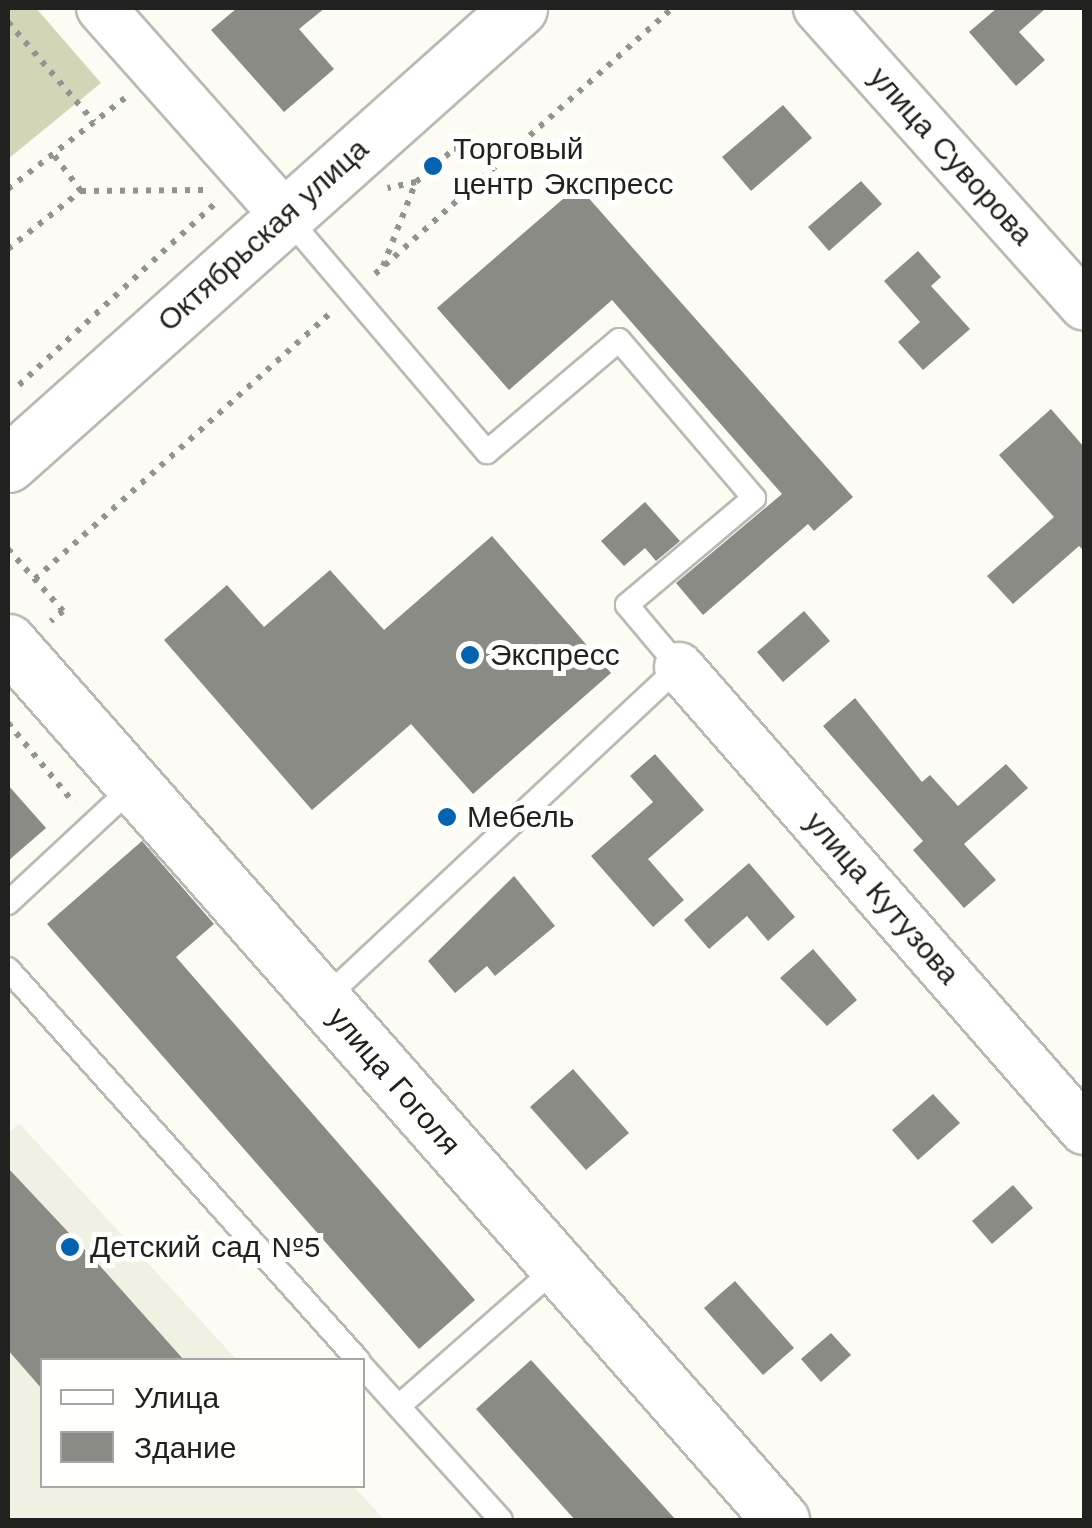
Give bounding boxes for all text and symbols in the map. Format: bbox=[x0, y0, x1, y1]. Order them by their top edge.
street label: улица Суворова bbox=[862, 59, 1040, 253]
street label: Октябрьская улица bbox=[150, 131, 376, 339]
place label: Торговый центр Экспресс bbox=[453, 131, 673, 202]
marker: Торговый центр Экспресс bbox=[422, 155, 444, 177]
place label: Экспресс bbox=[490, 637, 620, 673]
marker: Экспресс bbox=[459, 644, 481, 666]
place label: Мебель bbox=[467, 799, 574, 835]
street label: улица Кутузова bbox=[797, 804, 967, 992]
marker: Мебель bbox=[436, 806, 458, 828]
street label: улица Гоголя bbox=[320, 1000, 468, 1162]
place label: Детский сад №5 bbox=[90, 1229, 321, 1265]
marker: Детский сад №5 bbox=[59, 1236, 81, 1258]
legend bbox=[40, 1358, 365, 1488]
text: Улица bbox=[134, 1380, 219, 1415]
text: Здание bbox=[134, 1430, 236, 1465]

